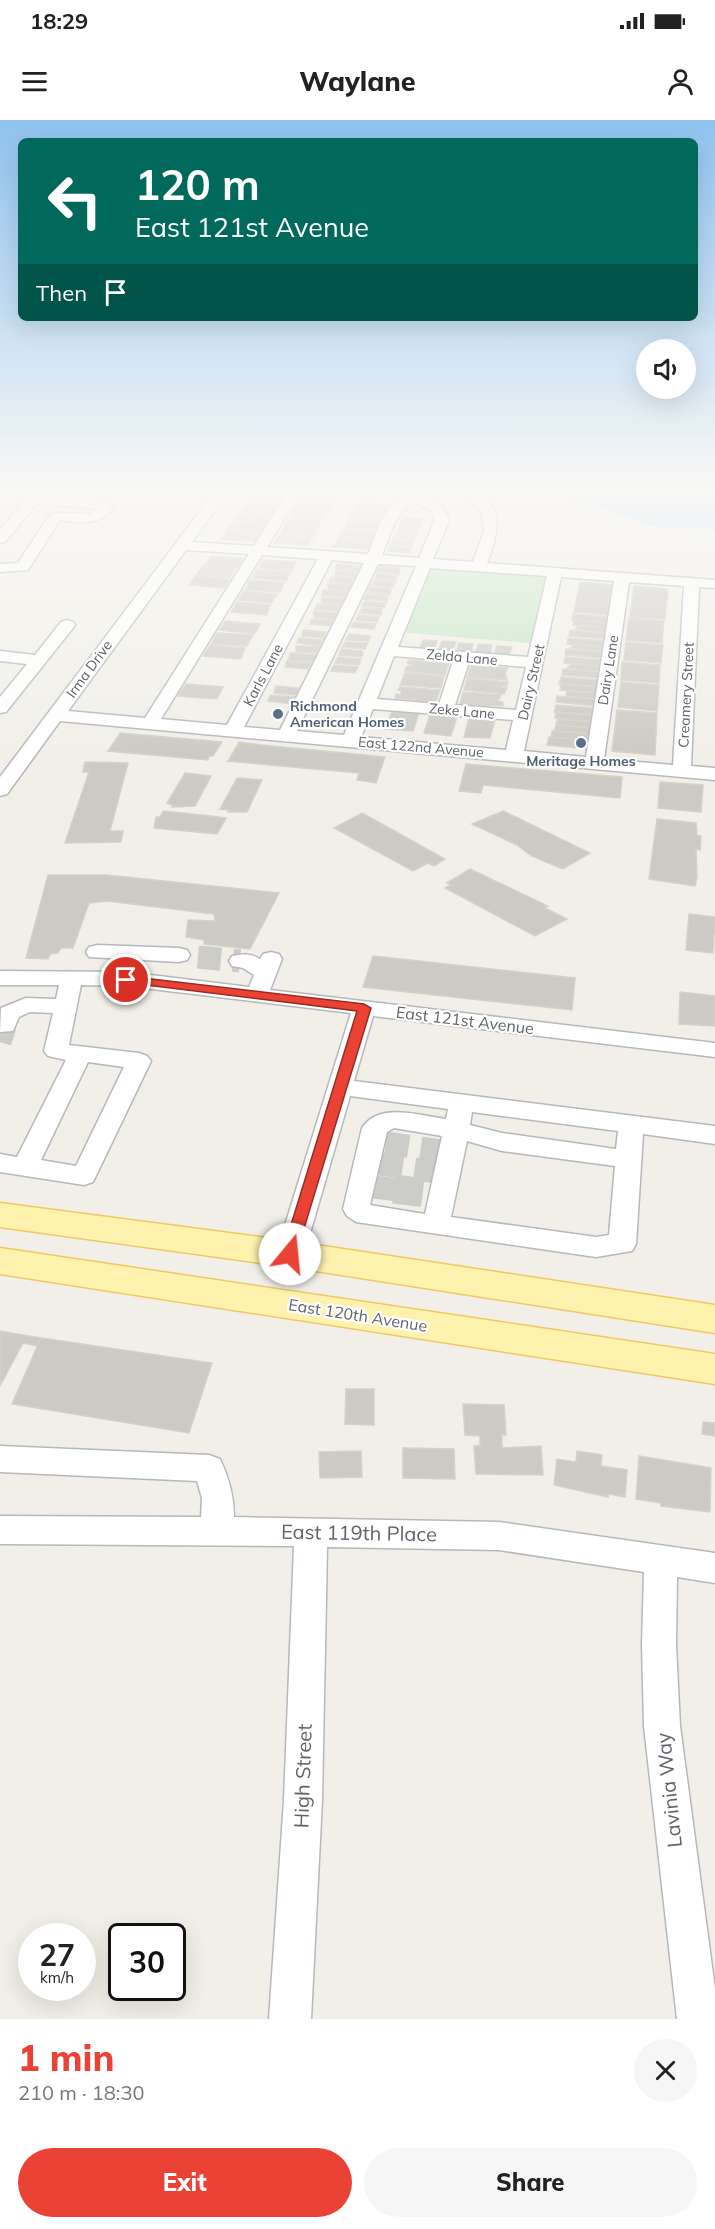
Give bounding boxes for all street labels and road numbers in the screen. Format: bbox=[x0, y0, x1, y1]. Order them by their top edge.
street label: Dairy Lane bbox=[594, 634, 622, 706]
street label: Irma Drive bbox=[62, 637, 116, 701]
street label: Karls Lane bbox=[239, 641, 287, 709]
street label: Dairy Street bbox=[514, 642, 549, 722]
street label: Creamery Street bbox=[674, 642, 698, 748]
street label: Zelda Lane bbox=[426, 645, 498, 669]
street label: Zeke Lane bbox=[428, 699, 496, 723]
street label: East 122nd Avenue bbox=[357, 733, 485, 761]
street label: East 121st Avenue bbox=[395, 1002, 535, 1038]
street label: East 120th Avenue bbox=[287, 1294, 429, 1336]
street label: East 119th Place bbox=[281, 1519, 437, 1546]
street label: High Street bbox=[288, 1723, 317, 1829]
street label: Lavinia Way bbox=[650, 1731, 687, 1849]

